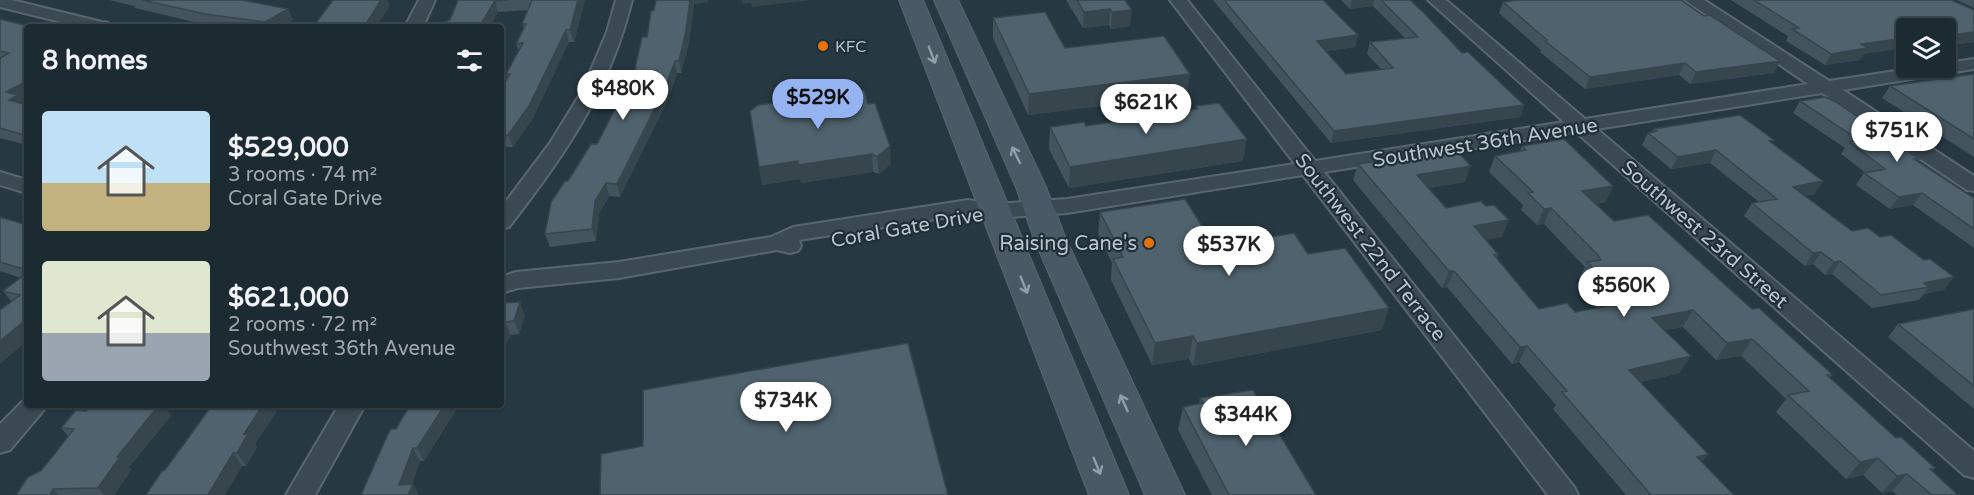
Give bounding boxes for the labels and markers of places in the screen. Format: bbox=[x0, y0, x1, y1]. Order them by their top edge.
place label: KFC bbox=[835, 37, 866, 57]
marker: KFC bbox=[816, 39, 830, 53]
pin: $480K bbox=[581, 70, 665, 121]
pin: $529K bbox=[776, 79, 860, 130]
pin: $621K bbox=[1104, 84, 1188, 135]
pin: $751K bbox=[1855, 112, 1939, 163]
pin: $537K bbox=[1187, 226, 1271, 277]
place label: Raising Cane's bbox=[999, 232, 1137, 256]
marker: Raising Cane's bbox=[1142, 236, 1156, 250]
pin: $560K bbox=[1582, 267, 1666, 318]
pin: $734K bbox=[744, 382, 828, 433]
pin: $344K bbox=[1204, 396, 1288, 447]

